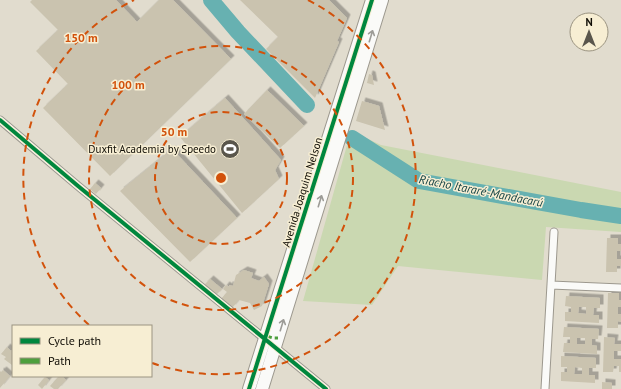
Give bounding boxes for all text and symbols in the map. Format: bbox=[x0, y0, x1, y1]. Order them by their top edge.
north arrow bbox=[569, 12, 609, 52]
text: N bbox=[585, 15, 593, 29]
text: 150 m bbox=[64, 30, 98, 45]
one-way arrow bbox=[368, 30, 375, 43]
text: 100 m bbox=[111, 77, 145, 92]
text: 50 m bbox=[161, 124, 187, 139]
street label: Avenida Joaquim Nelson bbox=[279, 135, 325, 249]
sports icon: Duxfit Academia by Speedo bbox=[219, 138, 241, 160]
place label: Duxfit Academia by Speedo bbox=[88, 142, 216, 156]
centre of rings bbox=[214, 171, 228, 185]
water label: Riacho Itararé-Mandacarú bbox=[418, 171, 544, 210]
one-way arrow bbox=[317, 195, 324, 208]
one-way arrow bbox=[278, 319, 286, 331]
legend bbox=[12, 325, 152, 377]
text: Cycle path bbox=[48, 333, 101, 348]
text: Path bbox=[48, 353, 71, 368]

